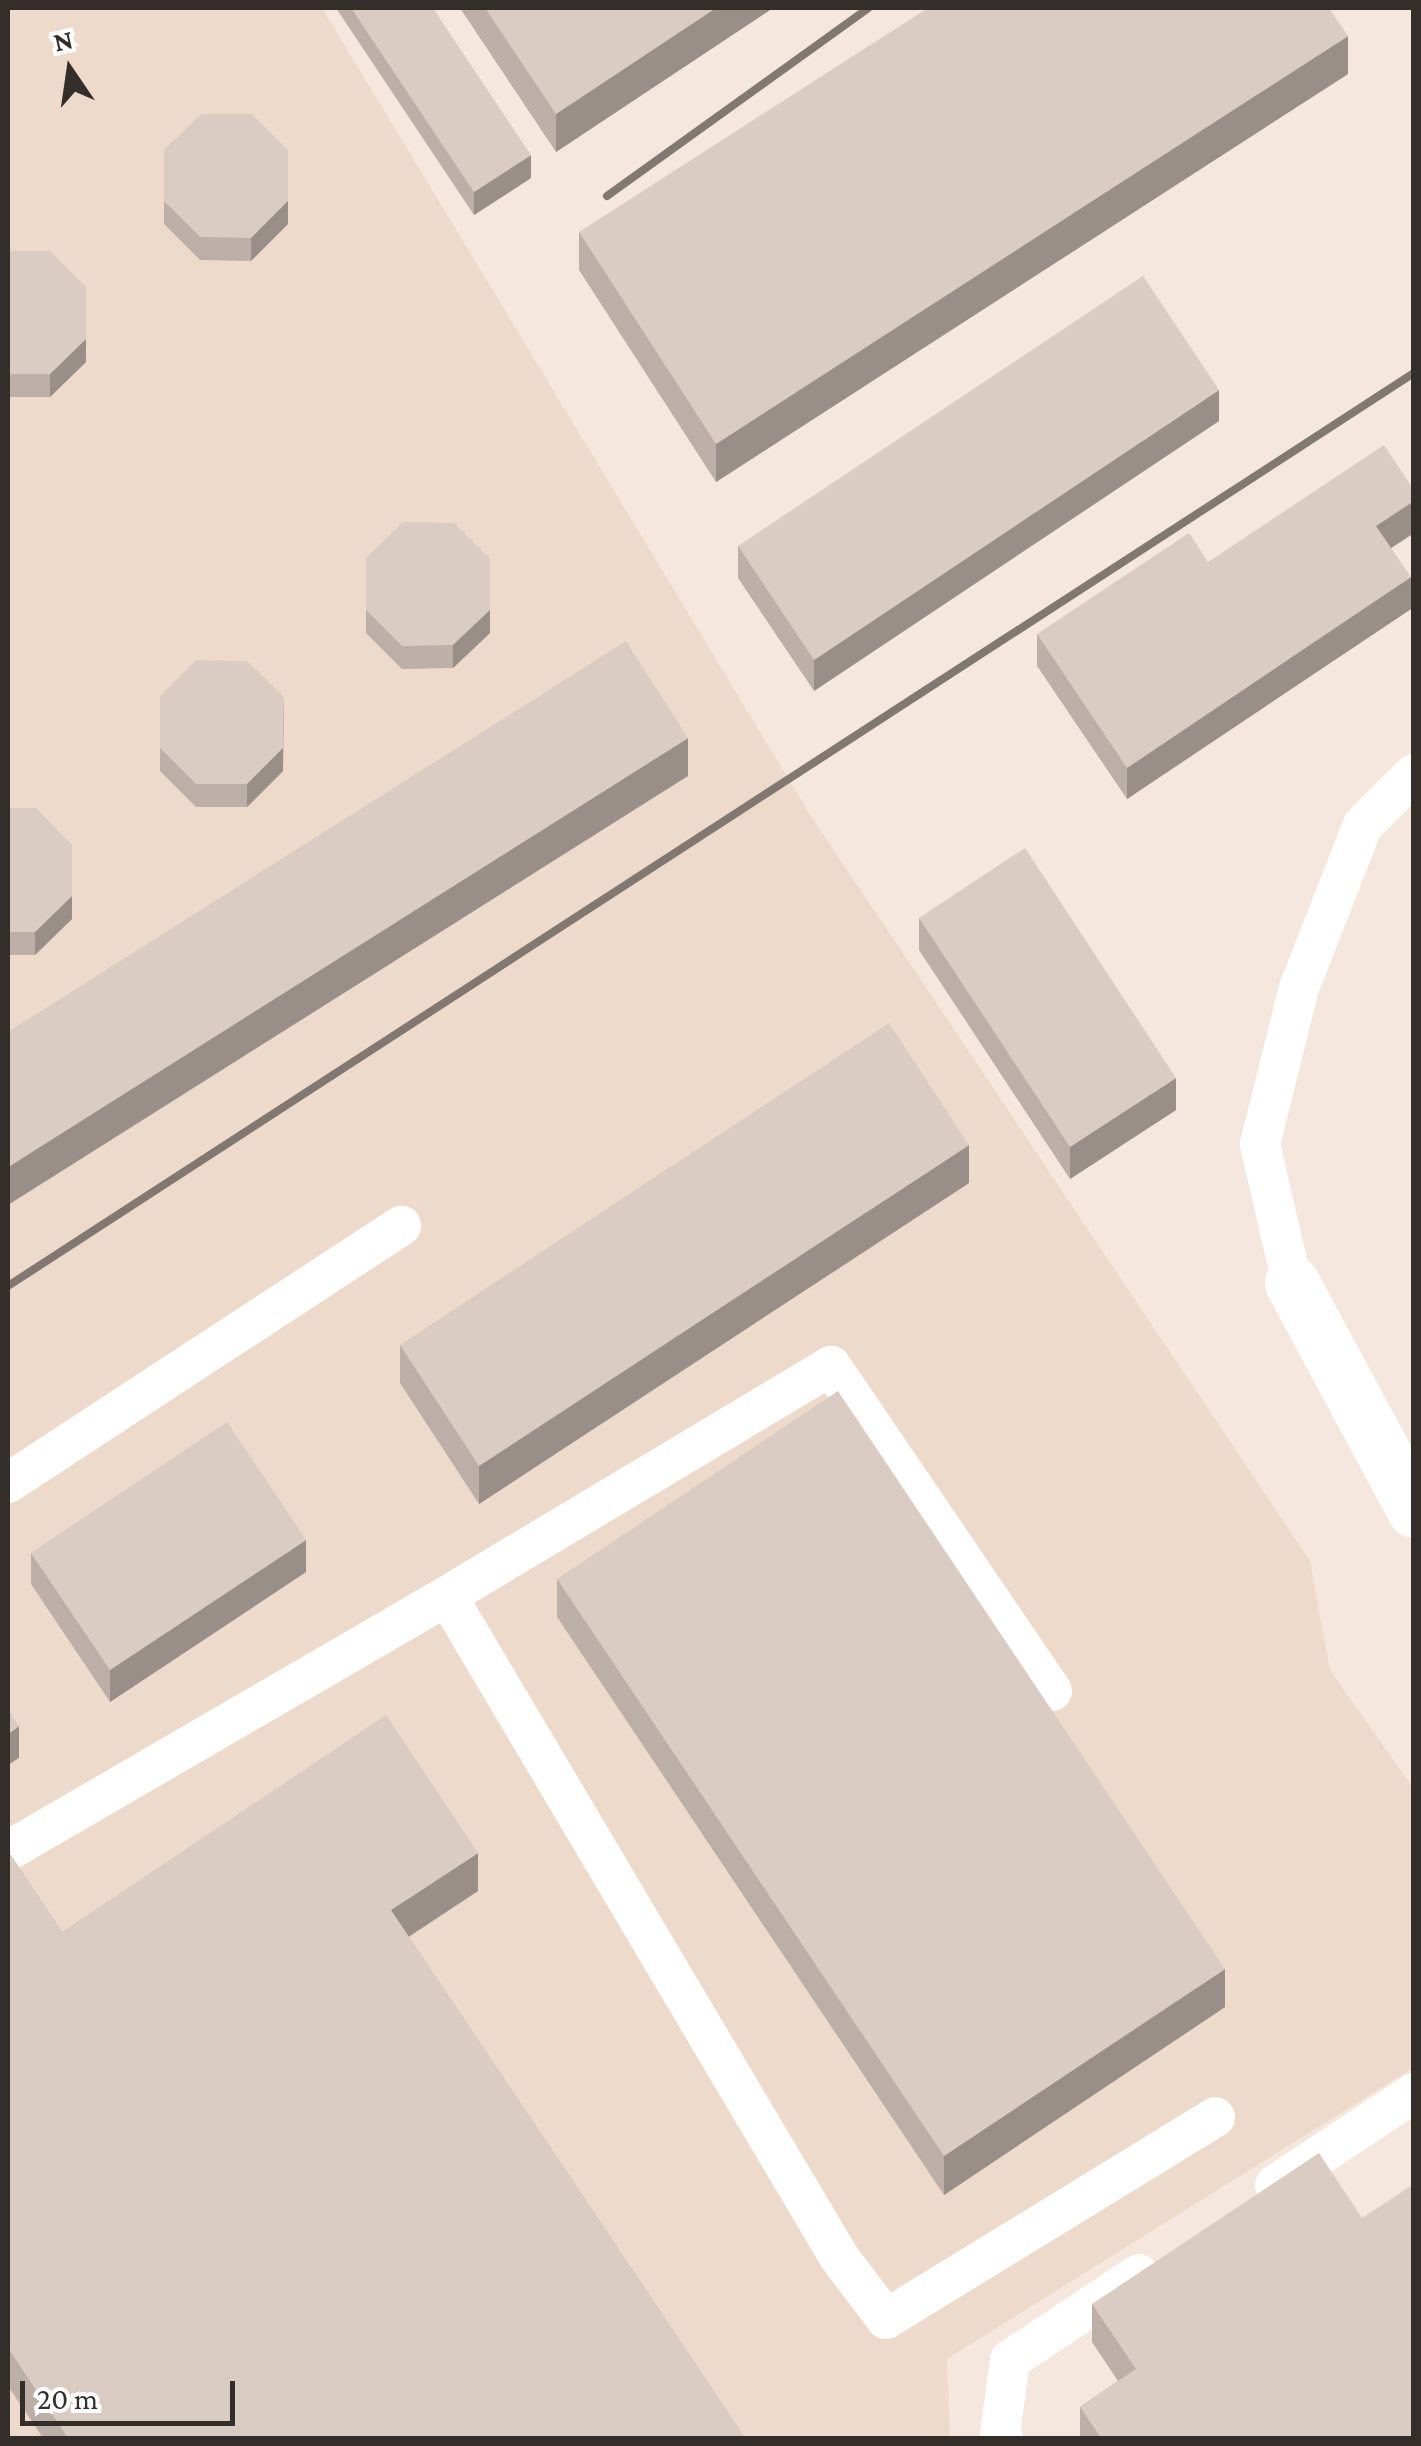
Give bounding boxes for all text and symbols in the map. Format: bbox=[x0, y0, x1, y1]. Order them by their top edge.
north arrow bbox=[20, 20, 120, 120]
text: N bbox=[50, 23, 76, 58]
scale bar bbox=[25, 2361, 240, 2423]
text: 20 m bbox=[37, 2382, 98, 2415]

